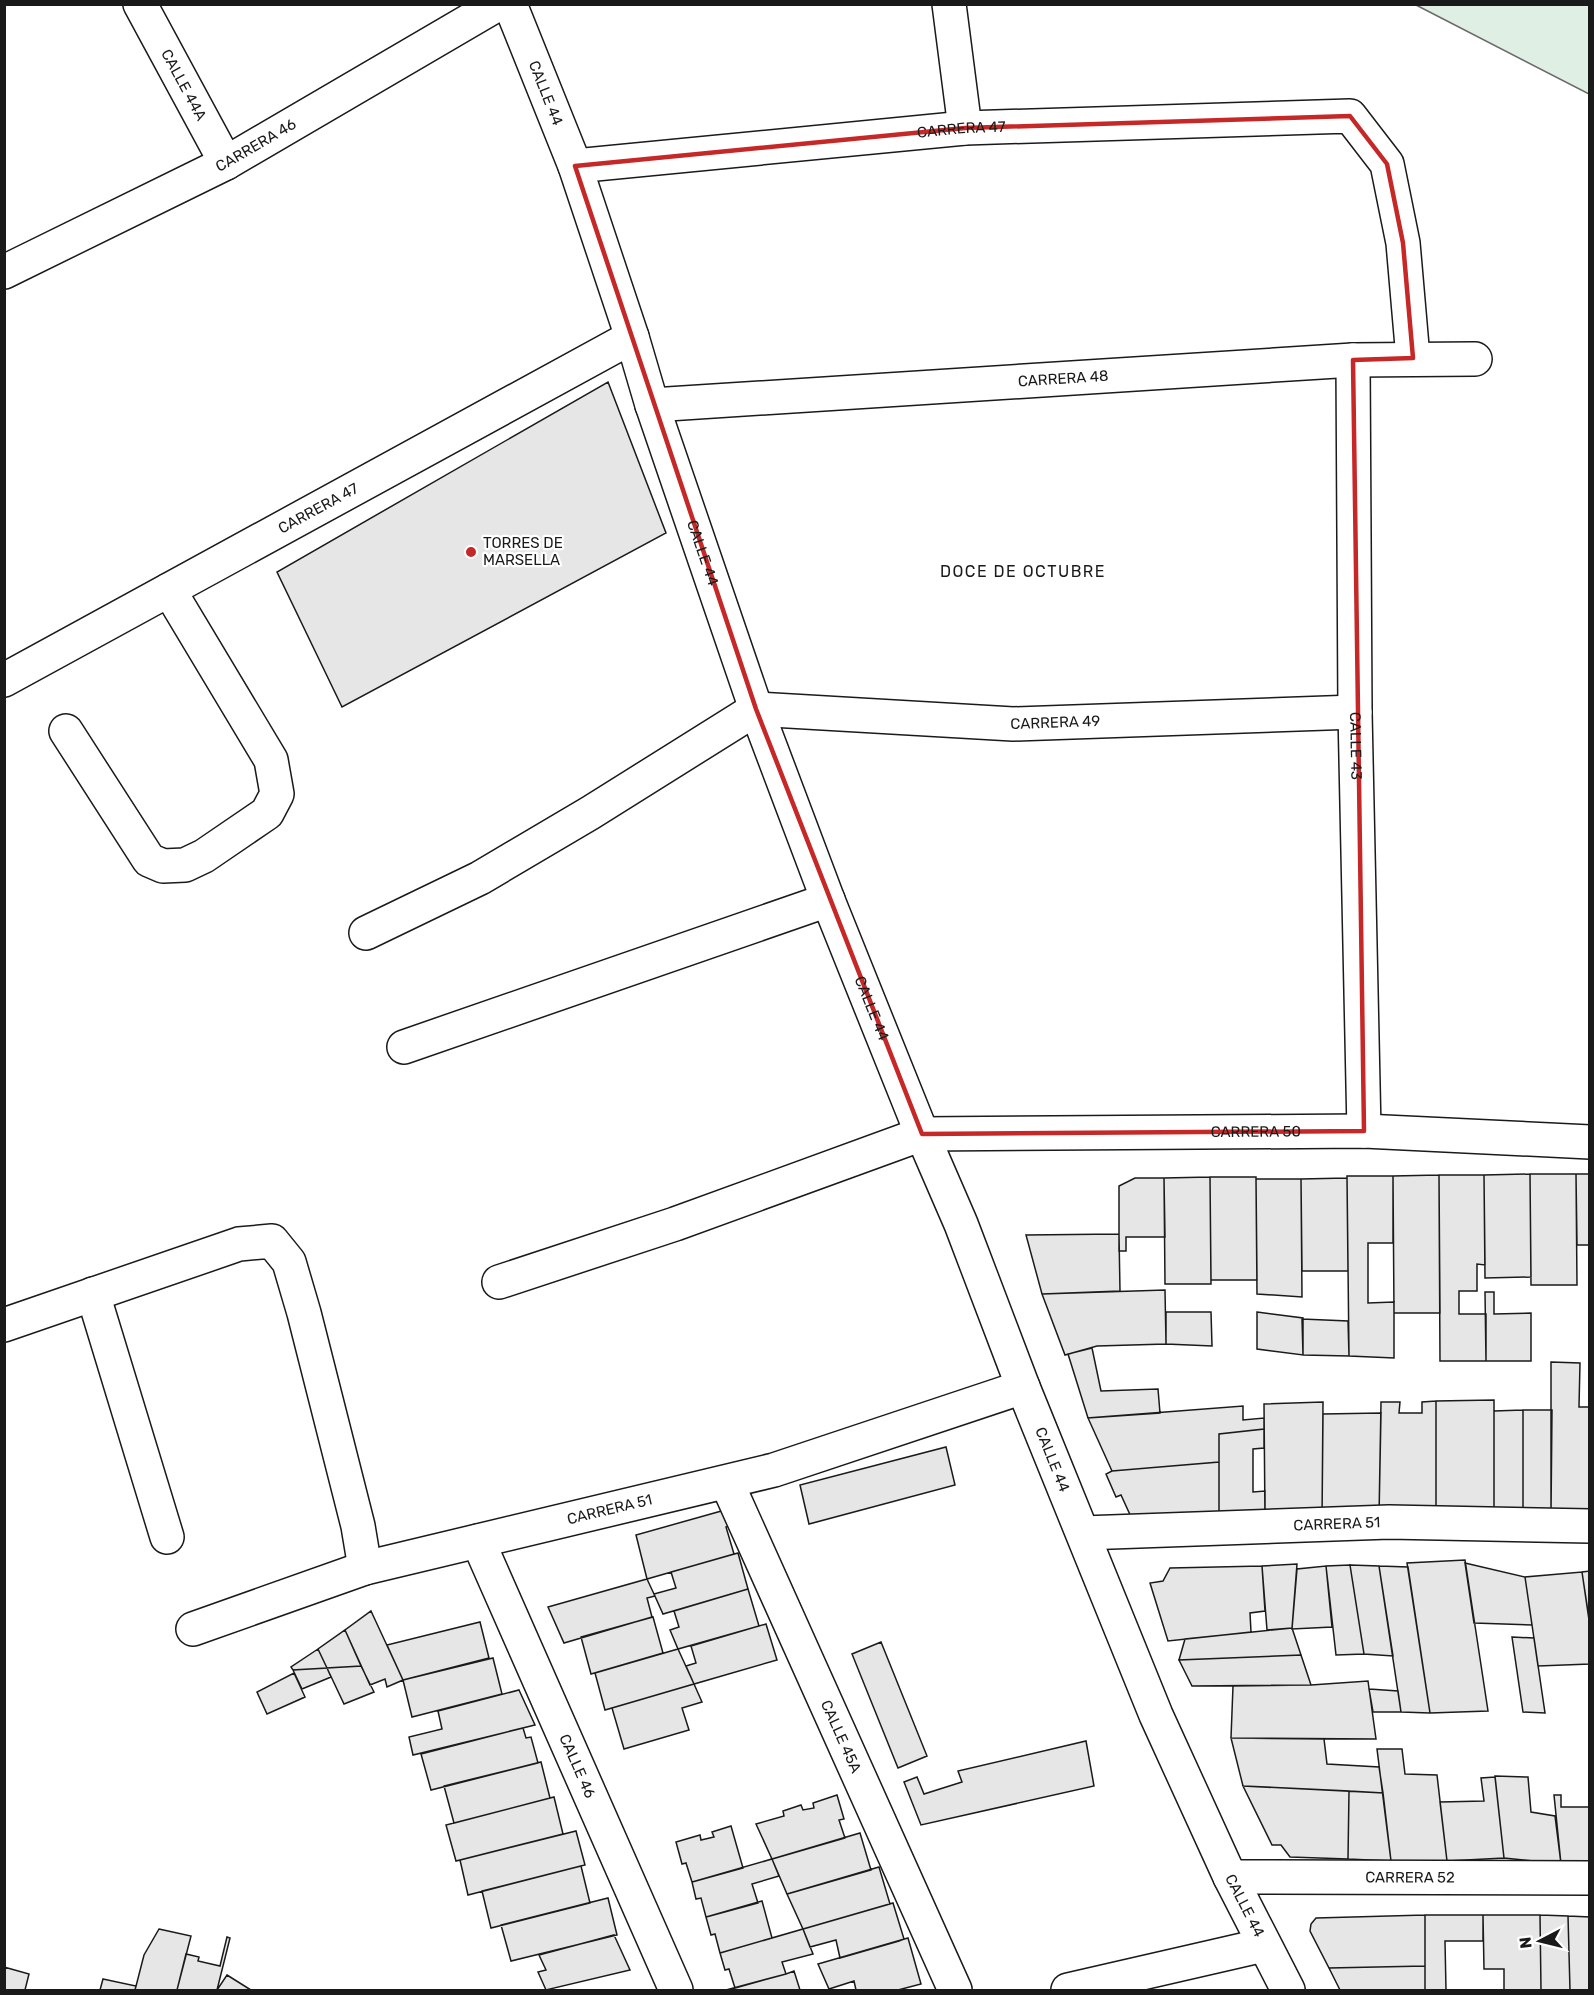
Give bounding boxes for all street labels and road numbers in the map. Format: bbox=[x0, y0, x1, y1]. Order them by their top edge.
street label: CALLE 44A bbox=[157, 46, 210, 124]
street label: CALLE 44 bbox=[525, 58, 567, 128]
street label: CARRERA 46 bbox=[213, 115, 299, 176]
street label: CARRERA 47 bbox=[916, 118, 1006, 142]
street label: CARRERA 48 bbox=[1017, 367, 1109, 390]
street label: CARRERA 47 bbox=[275, 479, 362, 538]
street label: CALLE 44 bbox=[683, 518, 722, 588]
street label: CARRERA 49 bbox=[1010, 712, 1101, 733]
street label: CALLE 43 bbox=[1346, 712, 1365, 780]
street label: CALLE 44 bbox=[850, 973, 893, 1044]
street label: CARRERA 50 bbox=[1211, 1122, 1301, 1141]
street label: CALLE 44 bbox=[1031, 1424, 1074, 1495]
street label: CARRERA 51 bbox=[565, 1491, 654, 1528]
street label: CARRERA 51 bbox=[1293, 1513, 1381, 1534]
street label: CALLE 45A bbox=[817, 1697, 865, 1776]
street label: CALLE 46 bbox=[555, 1731, 599, 1801]
street label: CARRERA 52 bbox=[1365, 1868, 1455, 1887]
street label: CALLE 44 bbox=[1221, 1871, 1268, 1940]

